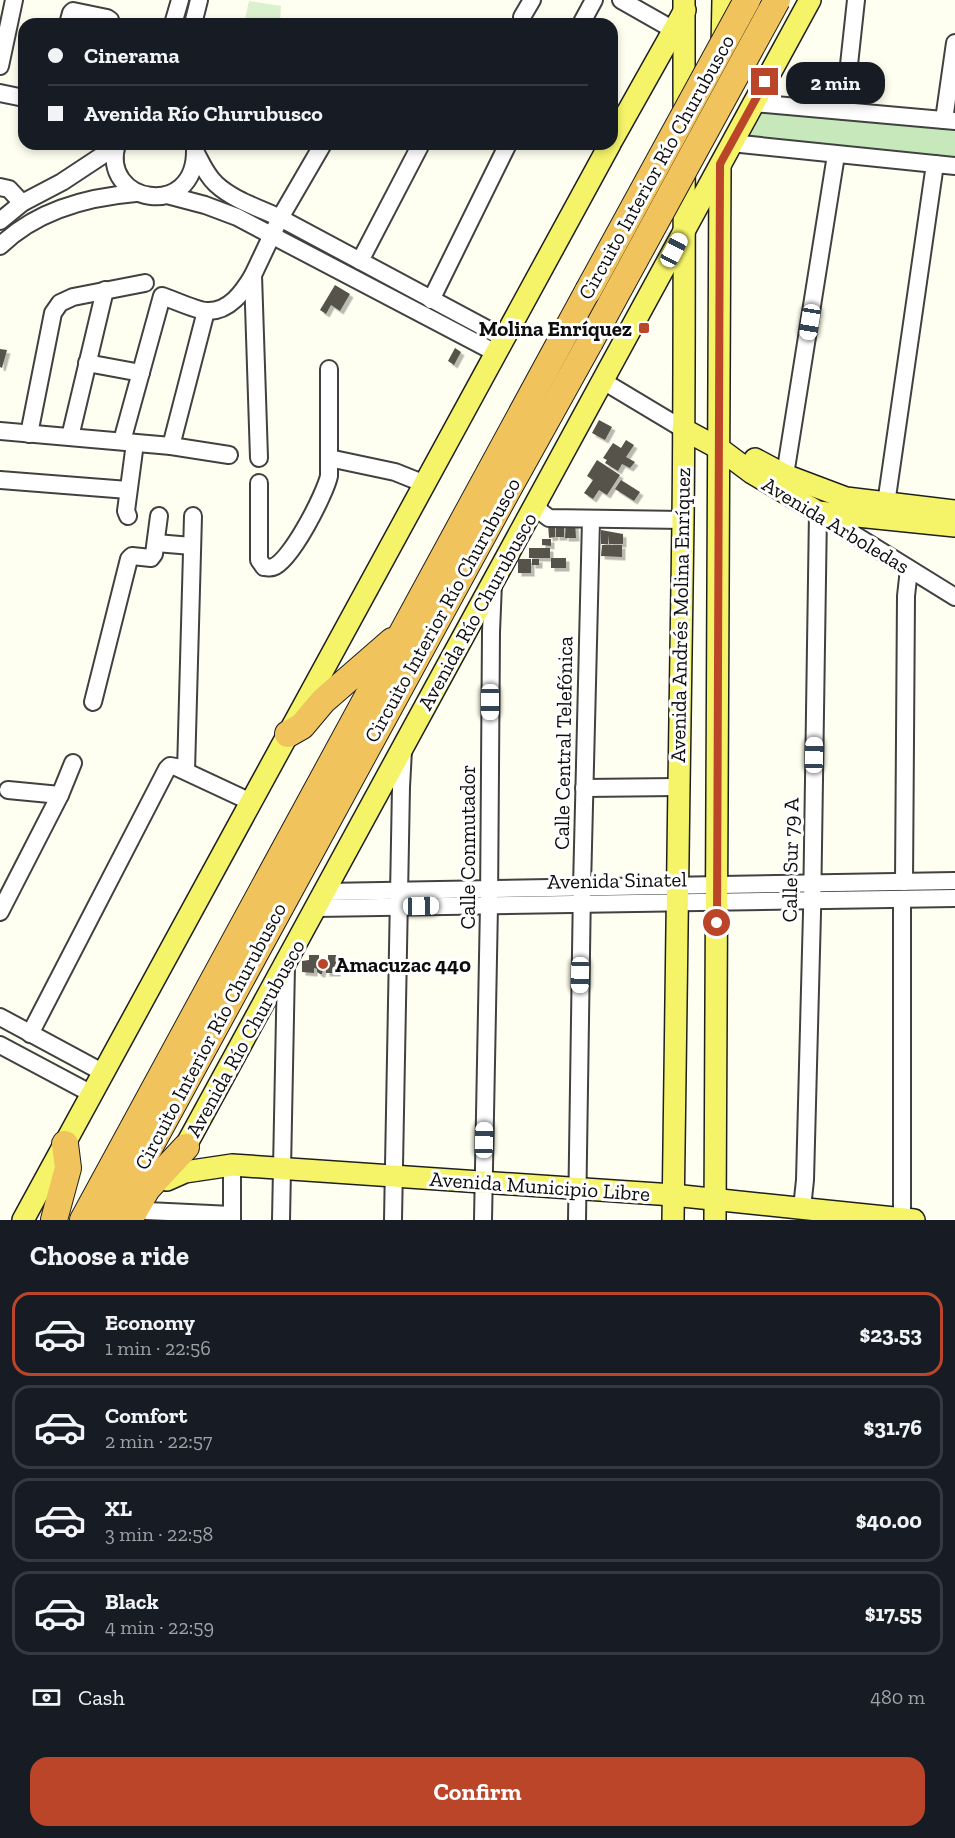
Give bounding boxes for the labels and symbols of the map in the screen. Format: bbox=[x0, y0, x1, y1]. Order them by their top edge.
street label: Circuito Interior Río Churubusco bbox=[573, 30, 739, 304]
callout: 2 min bbox=[786, 61, 885, 103]
route end bbox=[751, 68, 778, 95]
car bbox=[658, 230, 690, 270]
car bbox=[798, 303, 822, 341]
place label: Molina Enríquez bbox=[479, 316, 632, 341]
marker: Molina Enríquez bbox=[637, 321, 651, 335]
street label: Avenida Andrés Molina Enríquez bbox=[665, 467, 695, 763]
street label: Avenida Arboledas bbox=[758, 471, 914, 579]
street label: Circuito Interior Río Churubusco bbox=[359, 473, 525, 747]
street label: Avenida Río Churubusco bbox=[412, 508, 542, 714]
street label: Calle Central Telefónica bbox=[549, 636, 577, 850]
car bbox=[481, 684, 499, 720]
car bbox=[805, 737, 823, 773]
street label: Calle Conmutador bbox=[455, 765, 480, 929]
street label: Calle Sur 79 A bbox=[776, 797, 804, 922]
street label: Avenida Sinatel bbox=[547, 866, 687, 894]
car bbox=[403, 897, 439, 915]
street label: Circuito Interior Río Churubusco bbox=[129, 898, 291, 1174]
route start bbox=[703, 909, 730, 936]
street label: Avenida Río Churubusco bbox=[180, 935, 310, 1141]
place label: Amacuzac 440 bbox=[335, 952, 471, 977]
marker: Amacuzac 440 bbox=[316, 957, 330, 971]
car bbox=[571, 957, 589, 993]
car bbox=[475, 1122, 493, 1158]
street label: Avenida Municipio Libre bbox=[429, 1166, 651, 1206]

